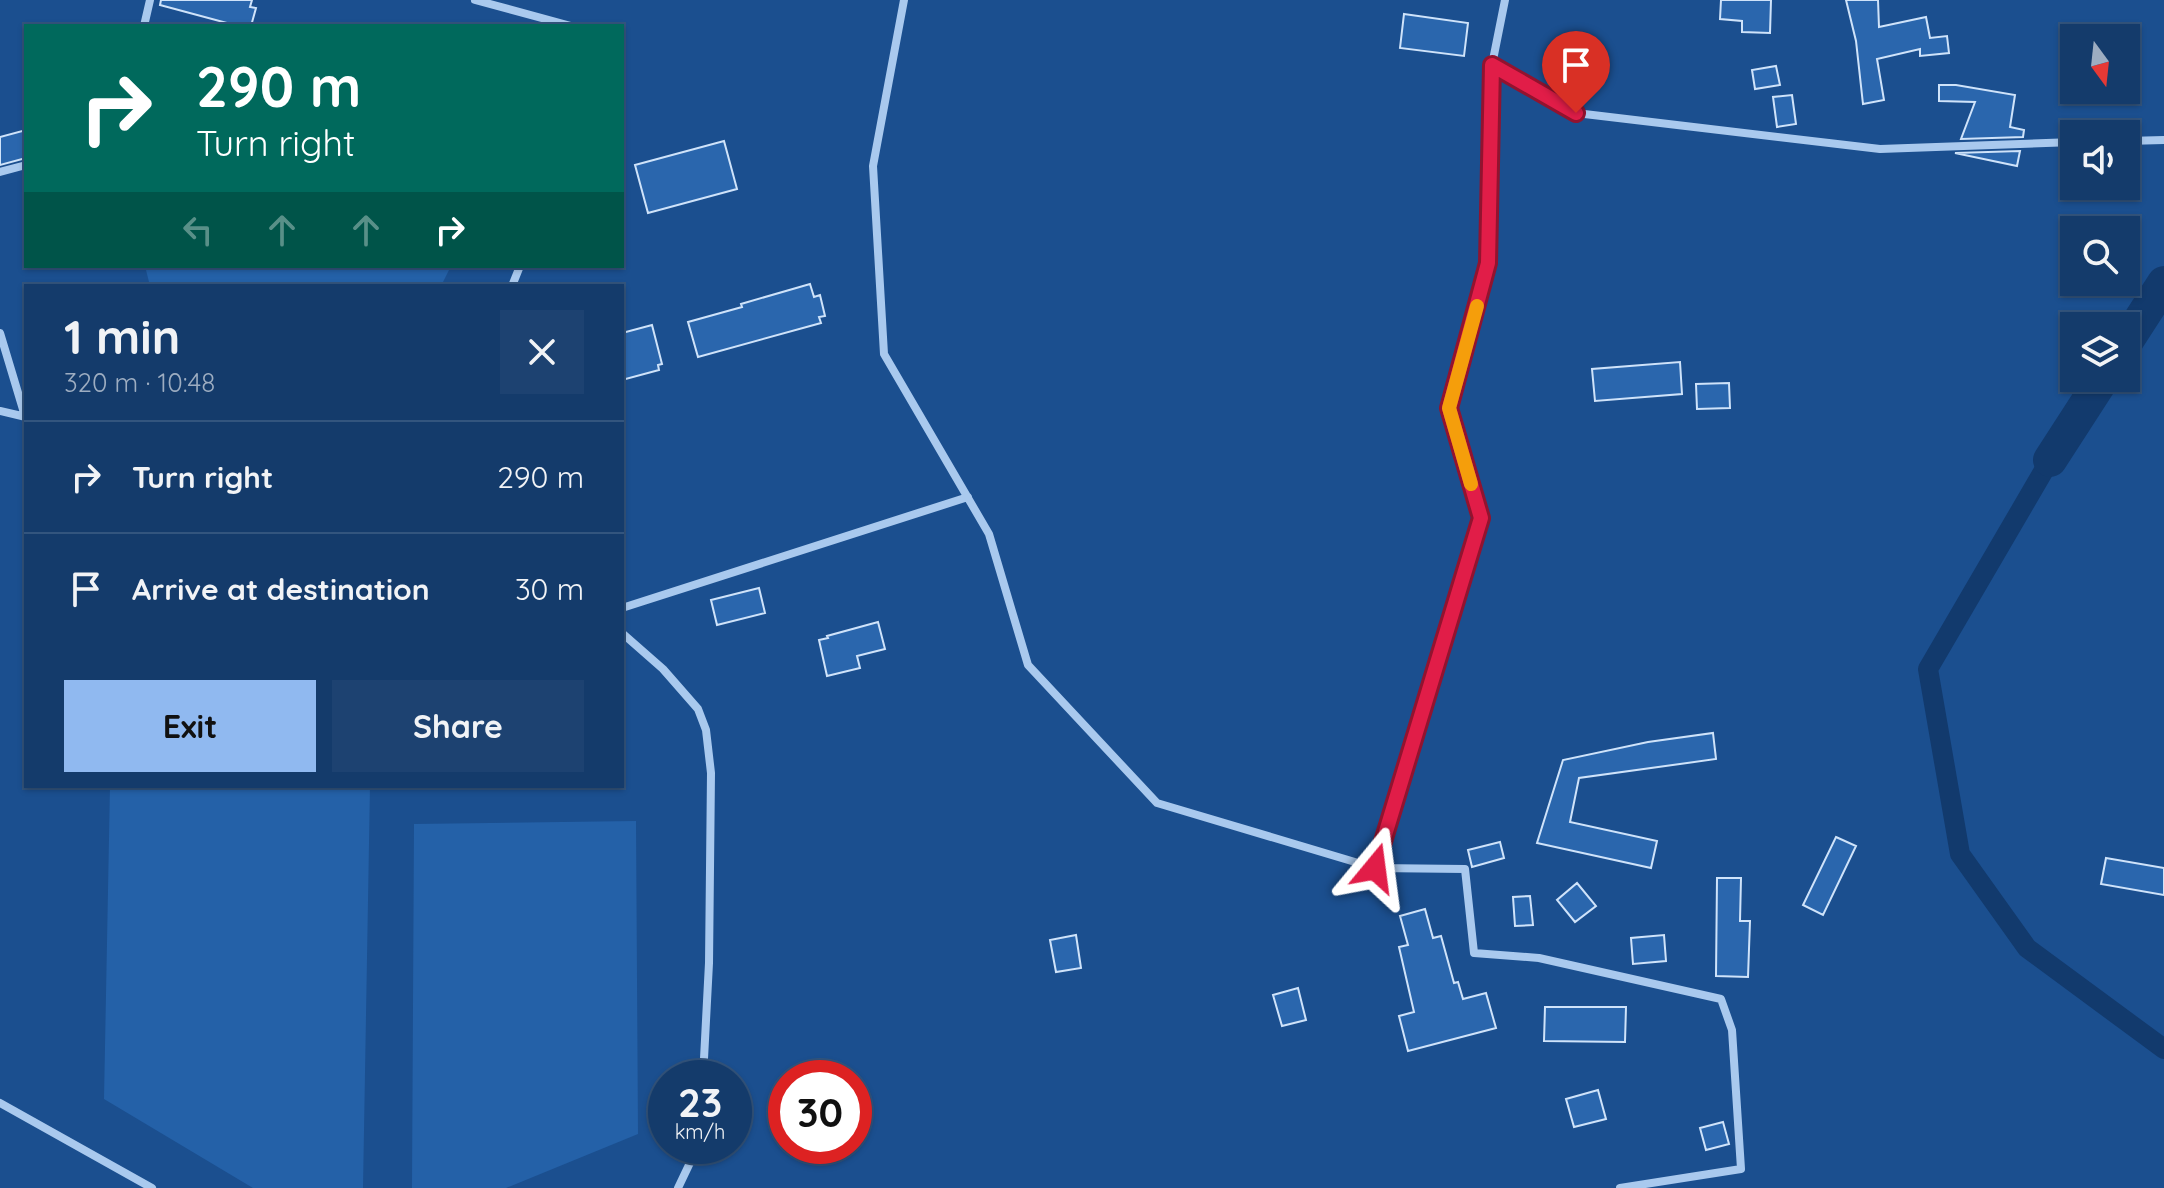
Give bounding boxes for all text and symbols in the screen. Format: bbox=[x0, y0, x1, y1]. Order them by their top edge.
north arrow bbox=[2060, 24, 2140, 104]
map controls bbox=[2060, 24, 2140, 392]
pin bbox=[1542, 31, 1610, 113]
icon: arrive bbox=[1554, 43, 1598, 87]
text: 290 m bbox=[196, 51, 361, 121]
icon: right bbox=[64, 56, 168, 160]
text: Turn right bbox=[196, 120, 355, 165]
button: sound bbox=[2060, 120, 2140, 200]
icon: left bbox=[176, 208, 220, 252]
icon: ahead bbox=[260, 208, 304, 252]
icon: ahead bbox=[344, 208, 388, 252]
icon: right bbox=[428, 208, 472, 252]
button: search bbox=[2060, 216, 2140, 296]
text: 1 min bbox=[64, 306, 180, 366]
button: close bbox=[500, 310, 584, 394]
button: layers bbox=[2060, 312, 2140, 392]
text: 320 m · 10:48 bbox=[64, 366, 215, 399]
icon: right bbox=[64, 455, 108, 499]
text: Turn right bbox=[132, 458, 273, 496]
text: 290 m bbox=[497, 458, 584, 496]
icon: arrive bbox=[64, 567, 108, 611]
text: Arrive at destination bbox=[132, 570, 430, 608]
text: 30 m bbox=[515, 570, 584, 608]
button: Exit bbox=[64, 680, 316, 772]
button: Share bbox=[332, 680, 584, 772]
position arrow bbox=[1333, 826, 1417, 910]
speed limit sign: 30 bbox=[768, 1060, 872, 1164]
text: 23 bbox=[678, 1077, 722, 1127]
text: km/h bbox=[675, 1119, 725, 1144]

